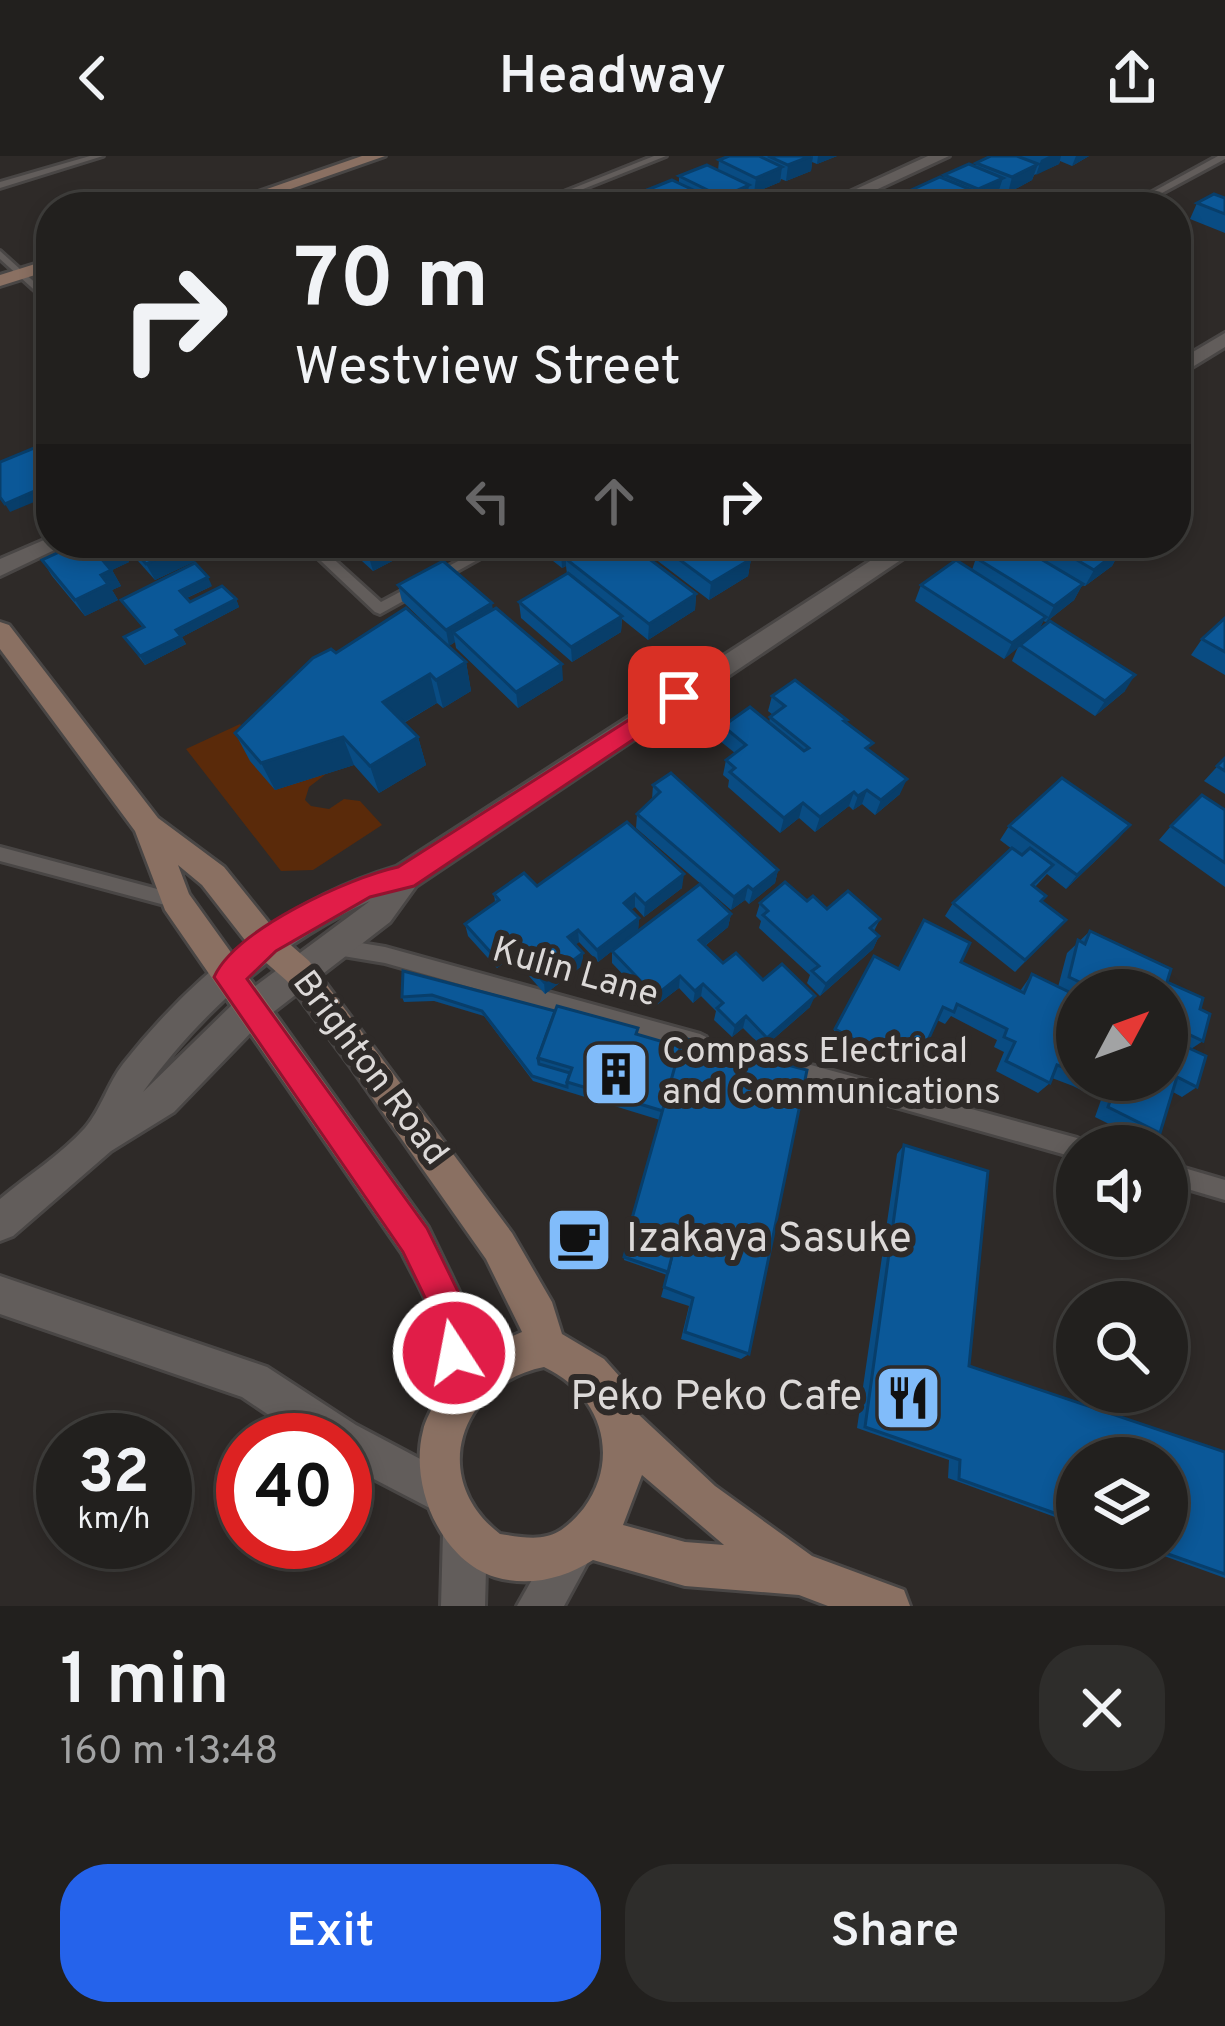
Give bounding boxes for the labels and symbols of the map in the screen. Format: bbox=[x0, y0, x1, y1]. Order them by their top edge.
pin bbox=[628, 646, 730, 748]
street label: Kulin Lane bbox=[487, 928, 663, 1020]
street label: Brighton Road bbox=[281, 963, 457, 1175]
north arrow bbox=[1056, 969, 1188, 1101]
place label: Compass Electrical and Communications bbox=[662, 1030, 1001, 1117]
building icon: Compass Electrical and Communications bbox=[581, 1039, 651, 1109]
cafe icon: Izakaya Sasuke bbox=[544, 1205, 614, 1275]
place label: Izakaya Sasuke bbox=[626, 1214, 912, 1267]
position arrow bbox=[391, 1290, 517, 1416]
restaurant icon: Peko Peko Cafe bbox=[873, 1363, 943, 1433]
place label: Peko Peko Cafe bbox=[570, 1372, 862, 1425]
speed limit sign: 40 bbox=[216, 1413, 372, 1569]

